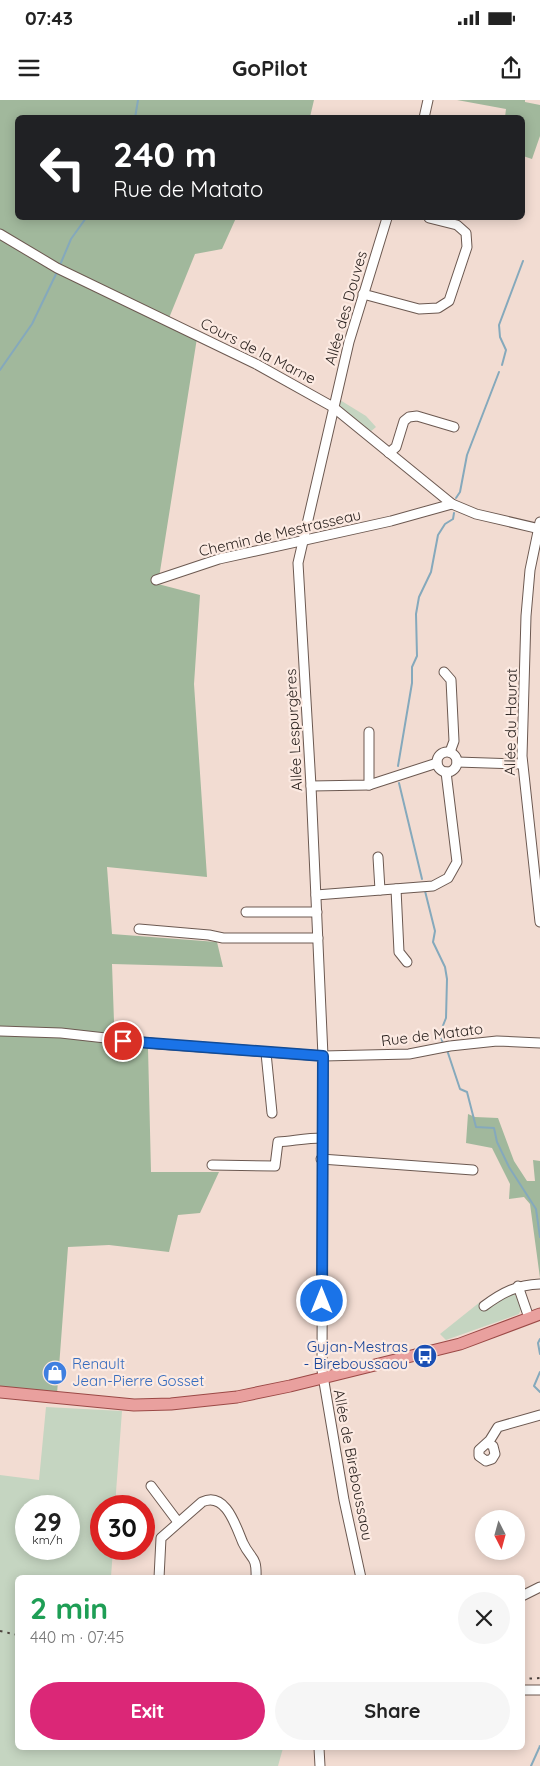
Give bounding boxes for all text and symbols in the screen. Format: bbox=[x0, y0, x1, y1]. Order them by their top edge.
text: 07:43 bbox=[25, 6, 73, 30]
icon: menu bbox=[15, 54, 43, 82]
text: GoPilot bbox=[232, 54, 308, 82]
icon: share bbox=[497, 54, 525, 82]
text: 240 m bbox=[113, 132, 217, 176]
icon: left bbox=[30, 135, 95, 200]
text: Rue de Matato bbox=[113, 175, 263, 203]
street label: Allée des Douves bbox=[320, 248, 371, 367]
street label: Cours de la Marne bbox=[197, 313, 319, 388]
street label: Chemin de Mestrasseau bbox=[197, 505, 363, 560]
street label: Allée Lespurgères bbox=[281, 668, 306, 792]
street label: Allée du Haurat bbox=[500, 668, 521, 776]
street label: Rue de Matato bbox=[380, 1019, 484, 1050]
pin bbox=[102, 1020, 144, 1062]
icon: arrive bbox=[109, 1027, 137, 1055]
position arrow bbox=[295, 1274, 347, 1326]
place label: Gujan-Mestras - Bireboussaou bbox=[304, 1337, 408, 1373]
bus stop icon: Gujan-Mestras - Bireboussaou bbox=[412, 1343, 438, 1369]
place label: Renault Jean-Pierre Gosset bbox=[72, 1354, 204, 1390]
shop icon: Renault Jean-Pierre Gosset bbox=[42, 1360, 68, 1386]
street label: Allée de Bireboussaou bbox=[330, 1388, 377, 1542]
speed limit sign: 30 bbox=[90, 1495, 155, 1560]
text: 29 bbox=[33, 1506, 62, 1537]
north arrow bbox=[475, 1510, 525, 1560]
map controls bbox=[475, 1510, 525, 1560]
text: km/h bbox=[32, 1532, 63, 1547]
text: 2 min bbox=[30, 1589, 108, 1627]
button: close bbox=[458, 1592, 510, 1644]
text: 440 m · 07:45 bbox=[30, 1627, 124, 1647]
button: Exit bbox=[30, 1682, 265, 1740]
button: Share bbox=[275, 1682, 510, 1740]

